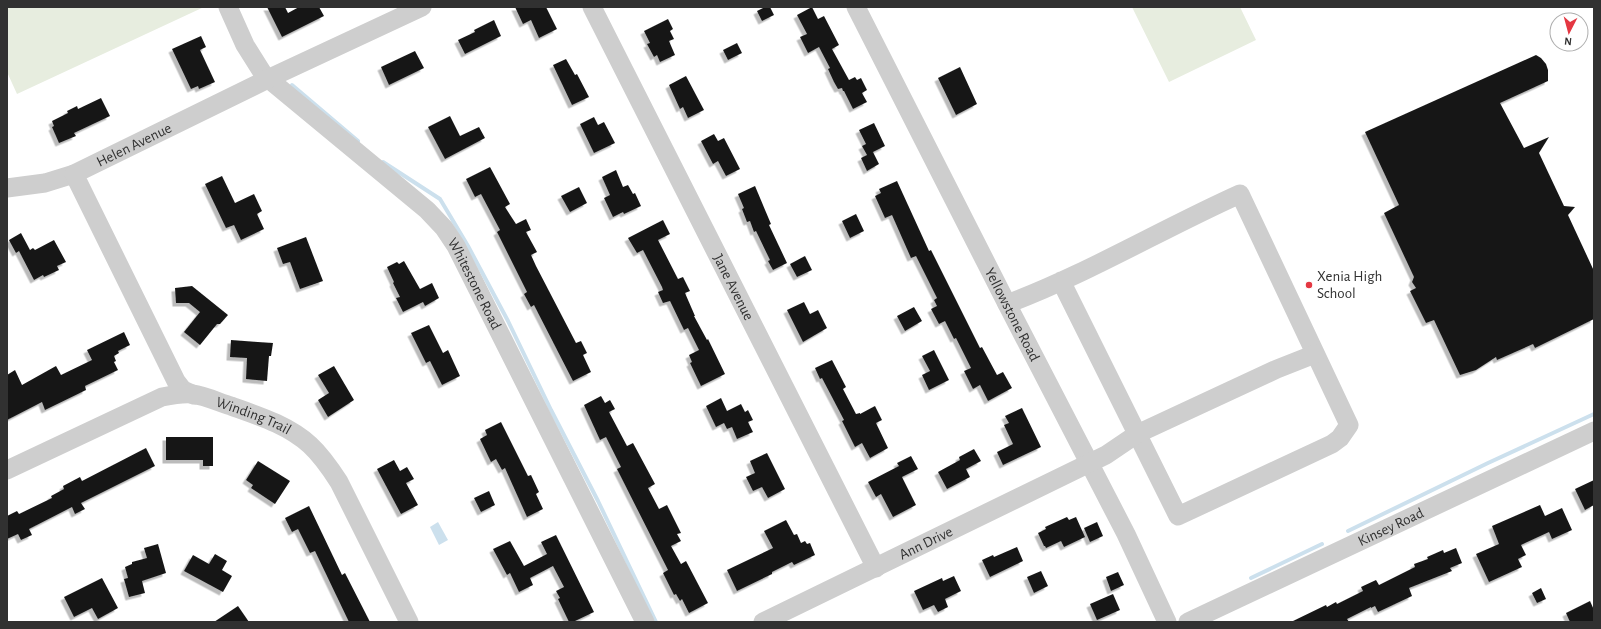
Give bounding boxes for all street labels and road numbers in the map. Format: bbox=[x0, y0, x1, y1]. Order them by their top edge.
street label: Helen Avenue bbox=[94, 120, 174, 169]
street label: Whitestone Road bbox=[445, 235, 504, 332]
street label: Jane Avenue bbox=[711, 252, 757, 323]
street label: Yellowstone Road bbox=[982, 265, 1043, 364]
street label: Winding Trail bbox=[214, 394, 294, 437]
street label: Kinsey Road bbox=[1355, 505, 1426, 549]
street label: Ann Drive bbox=[897, 523, 955, 562]

